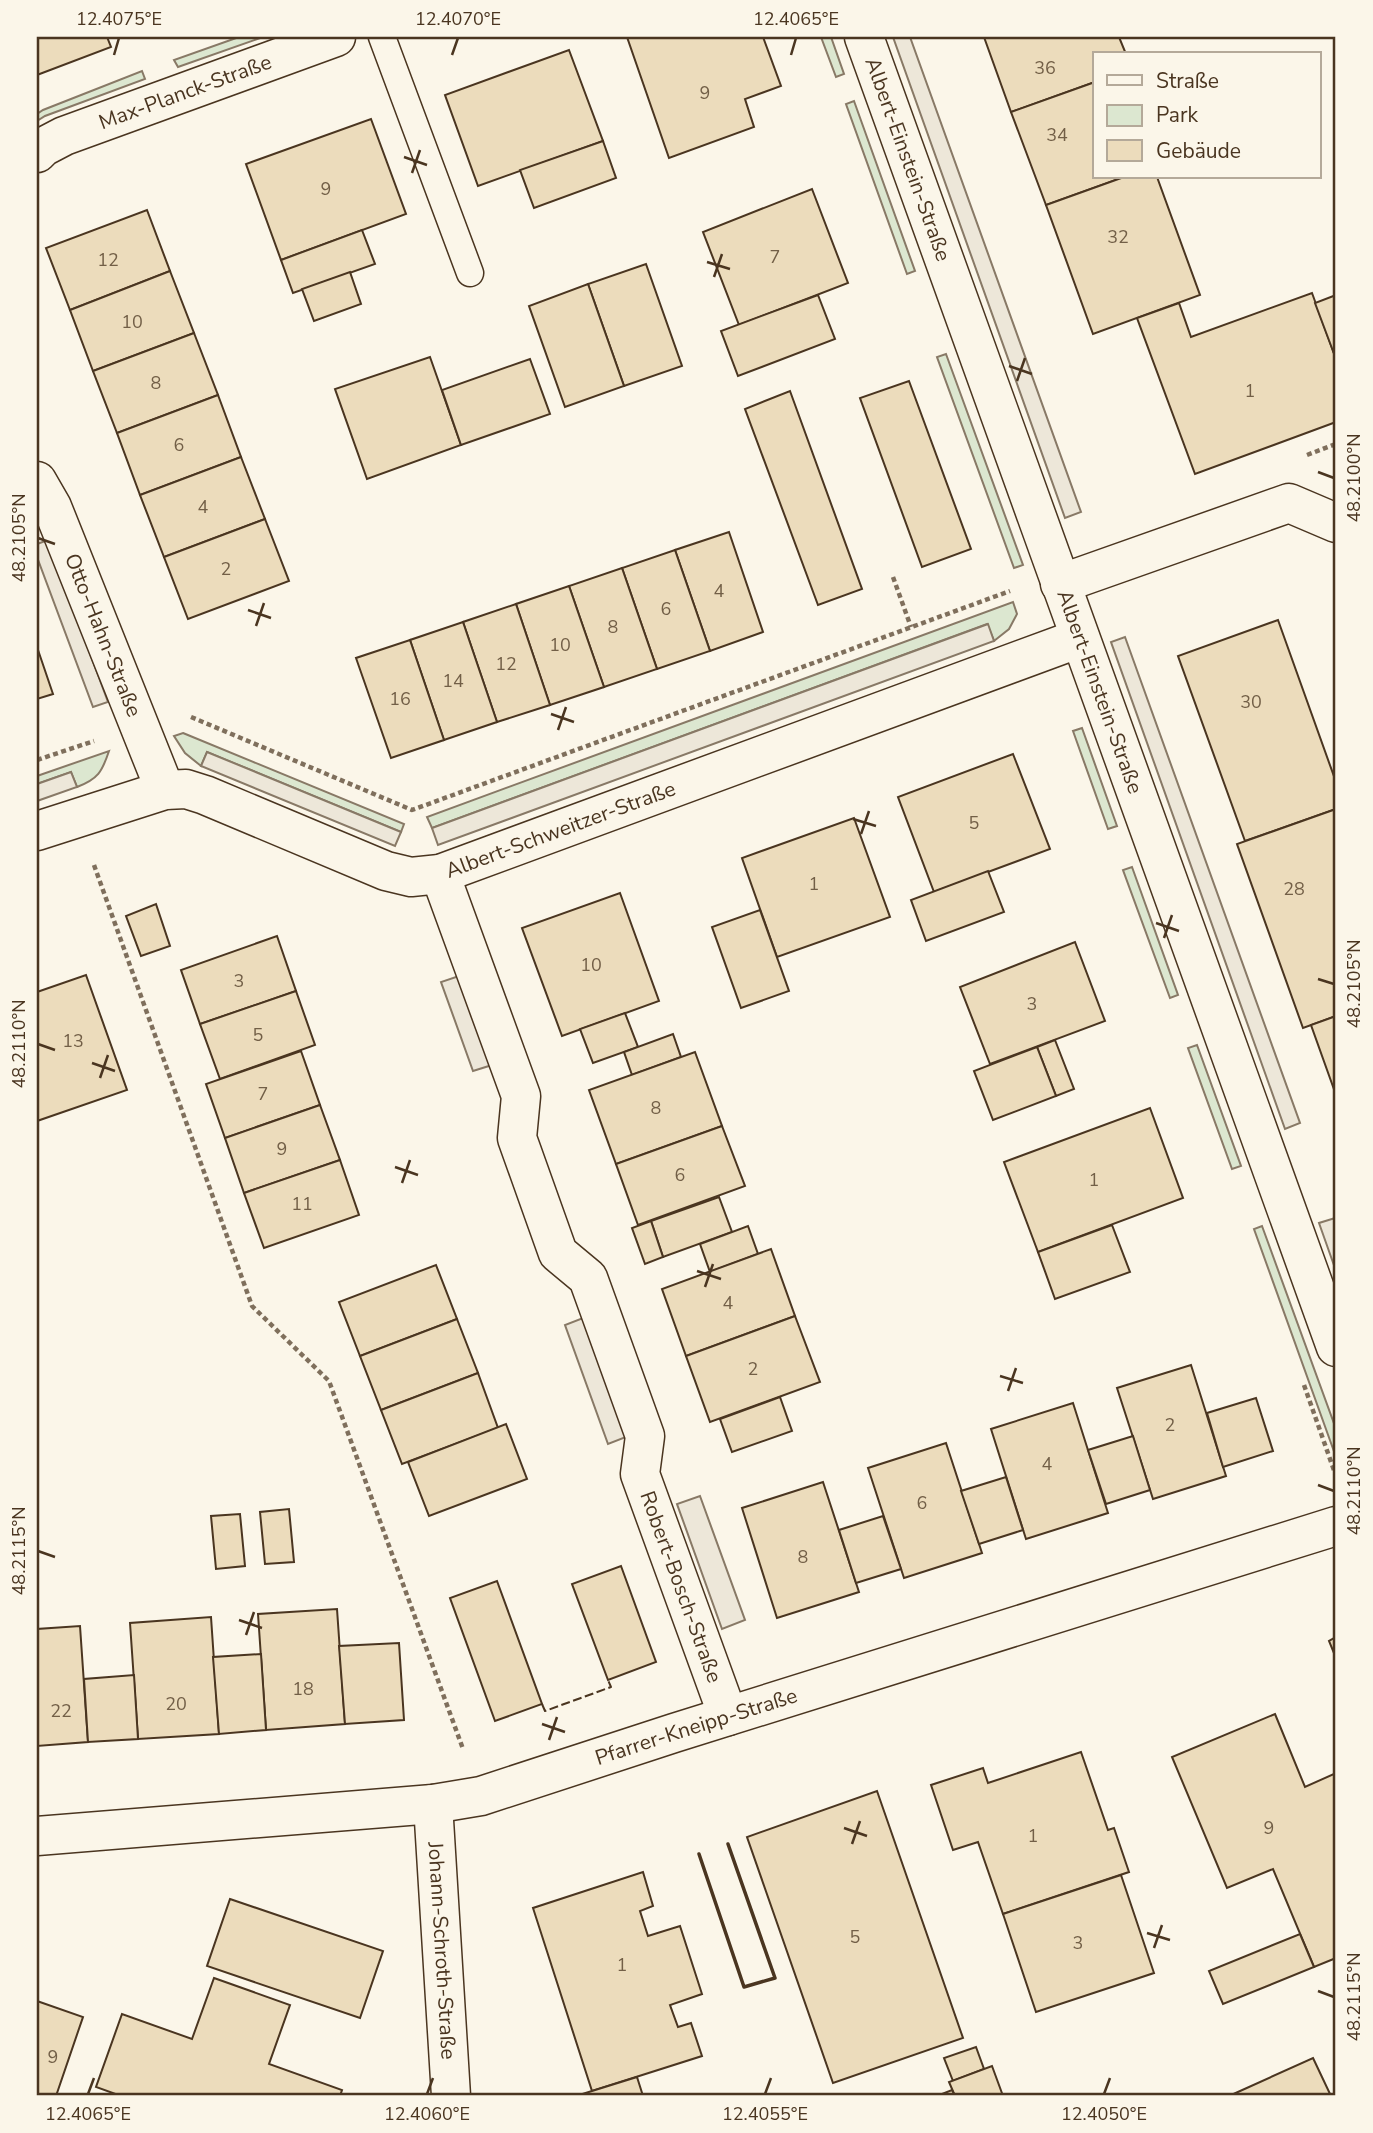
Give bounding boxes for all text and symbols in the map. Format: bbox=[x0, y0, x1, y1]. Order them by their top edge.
text: 12.4075°E bbox=[76, 7, 162, 31]
text: 12.4070°E bbox=[415, 7, 501, 31]
text: 12.4065°E bbox=[753, 7, 839, 31]
street label: Max-Planck-Straße bbox=[95, 48, 275, 136]
legend bbox=[1093, 52, 1320, 178]
street label: Albert-Einstein-Straße bbox=[858, 54, 958, 265]
house number: 36 bbox=[1034, 56, 1056, 80]
text: Straße bbox=[1156, 67, 1219, 95]
house number: 9 bbox=[700, 81, 710, 105]
text: Park bbox=[1156, 101, 1198, 129]
house number: 34 bbox=[1046, 123, 1068, 147]
text: Gebäude bbox=[1156, 137, 1241, 165]
house number: 9 bbox=[321, 177, 331, 201]
house number: 32 bbox=[1107, 225, 1129, 249]
house number: 7 bbox=[770, 245, 780, 269]
house number: 12 bbox=[97, 248, 119, 272]
house number: 10 bbox=[121, 310, 143, 334]
house number: 8 bbox=[151, 371, 161, 395]
house number: 1 bbox=[1245, 379, 1255, 403]
house number: 6 bbox=[174, 433, 184, 457]
text: 48.2100°N bbox=[1342, 434, 1366, 522]
text: 48.2105°N bbox=[7, 494, 31, 582]
house number: 4 bbox=[198, 495, 209, 519]
street label: Otto-Hahn-Straße bbox=[58, 549, 148, 721]
house number: 2 bbox=[221, 557, 231, 581]
house number: 4 bbox=[714, 579, 725, 603]
street label: Albert-Einstein-Straße bbox=[1050, 586, 1150, 798]
house number: 6 bbox=[661, 597, 671, 621]
house number: 8 bbox=[608, 615, 618, 639]
house number: 10 bbox=[549, 633, 571, 657]
house number: 12 bbox=[495, 652, 517, 676]
house number: 14 bbox=[442, 669, 464, 693]
house number: 16 bbox=[389, 687, 411, 711]
house number: 30 bbox=[1240, 690, 1262, 714]
street label: Albert-Schweitzer-Straße bbox=[442, 774, 679, 885]
house number: 5 bbox=[969, 811, 979, 835]
house number: 1 bbox=[809, 872, 819, 896]
house number: 28 bbox=[1283, 877, 1305, 901]
text: 48.2105°N bbox=[1342, 940, 1366, 1028]
house number: 10 bbox=[580, 953, 602, 977]
house number: 3 bbox=[234, 969, 244, 993]
house number: 3 bbox=[1027, 992, 1037, 1016]
text: 48.2110°N bbox=[7, 1000, 31, 1088]
house number: 5 bbox=[253, 1023, 263, 1047]
house number: 13 bbox=[62, 1029, 84, 1053]
house number: 7 bbox=[258, 1082, 268, 1106]
house number: 8 bbox=[651, 1096, 661, 1120]
house number: 9 bbox=[277, 1137, 287, 1161]
house number: 6 bbox=[675, 1163, 685, 1187]
house number: 1 bbox=[1089, 1168, 1099, 1192]
house number: 11 bbox=[291, 1192, 313, 1216]
house number: 4 bbox=[723, 1291, 734, 1315]
house number: 2 bbox=[748, 1357, 758, 1381]
house number: 2 bbox=[1165, 1413, 1175, 1437]
text: 48.2110°N bbox=[1342, 1447, 1366, 1535]
house number: 4 bbox=[1042, 1452, 1053, 1476]
street label: Robert-Bosch-Straße bbox=[633, 1487, 729, 1687]
house number: 6 bbox=[917, 1491, 927, 1515]
text: 48.2115°N bbox=[7, 1507, 31, 1595]
house number: 8 bbox=[798, 1545, 808, 1569]
house number: 18 bbox=[292, 1677, 314, 1701]
street label: Pfarrer-Kneipp-Straße bbox=[591, 1681, 801, 1772]
house number: 20 bbox=[165, 1692, 187, 1716]
house number: 22 bbox=[50, 1699, 72, 1723]
house number: 9 bbox=[1264, 1816, 1274, 1840]
house number: 1 bbox=[1028, 1824, 1038, 1848]
street label: Johann-Schroth-Straße bbox=[421, 1840, 463, 2060]
house number: 5 bbox=[850, 1925, 860, 1949]
house number: 3 bbox=[1073, 1931, 1083, 1955]
house number: 1 bbox=[617, 1953, 627, 1977]
text: 48.2115°N bbox=[1342, 1953, 1366, 2041]
house number: 9 bbox=[48, 2045, 58, 2069]
text: 12.4065°E bbox=[45, 2102, 131, 2126]
text: 12.4060°E bbox=[384, 2102, 470, 2126]
text: 12.4055°E bbox=[722, 2102, 808, 2126]
text: 12.4050°E bbox=[1061, 2102, 1147, 2126]

